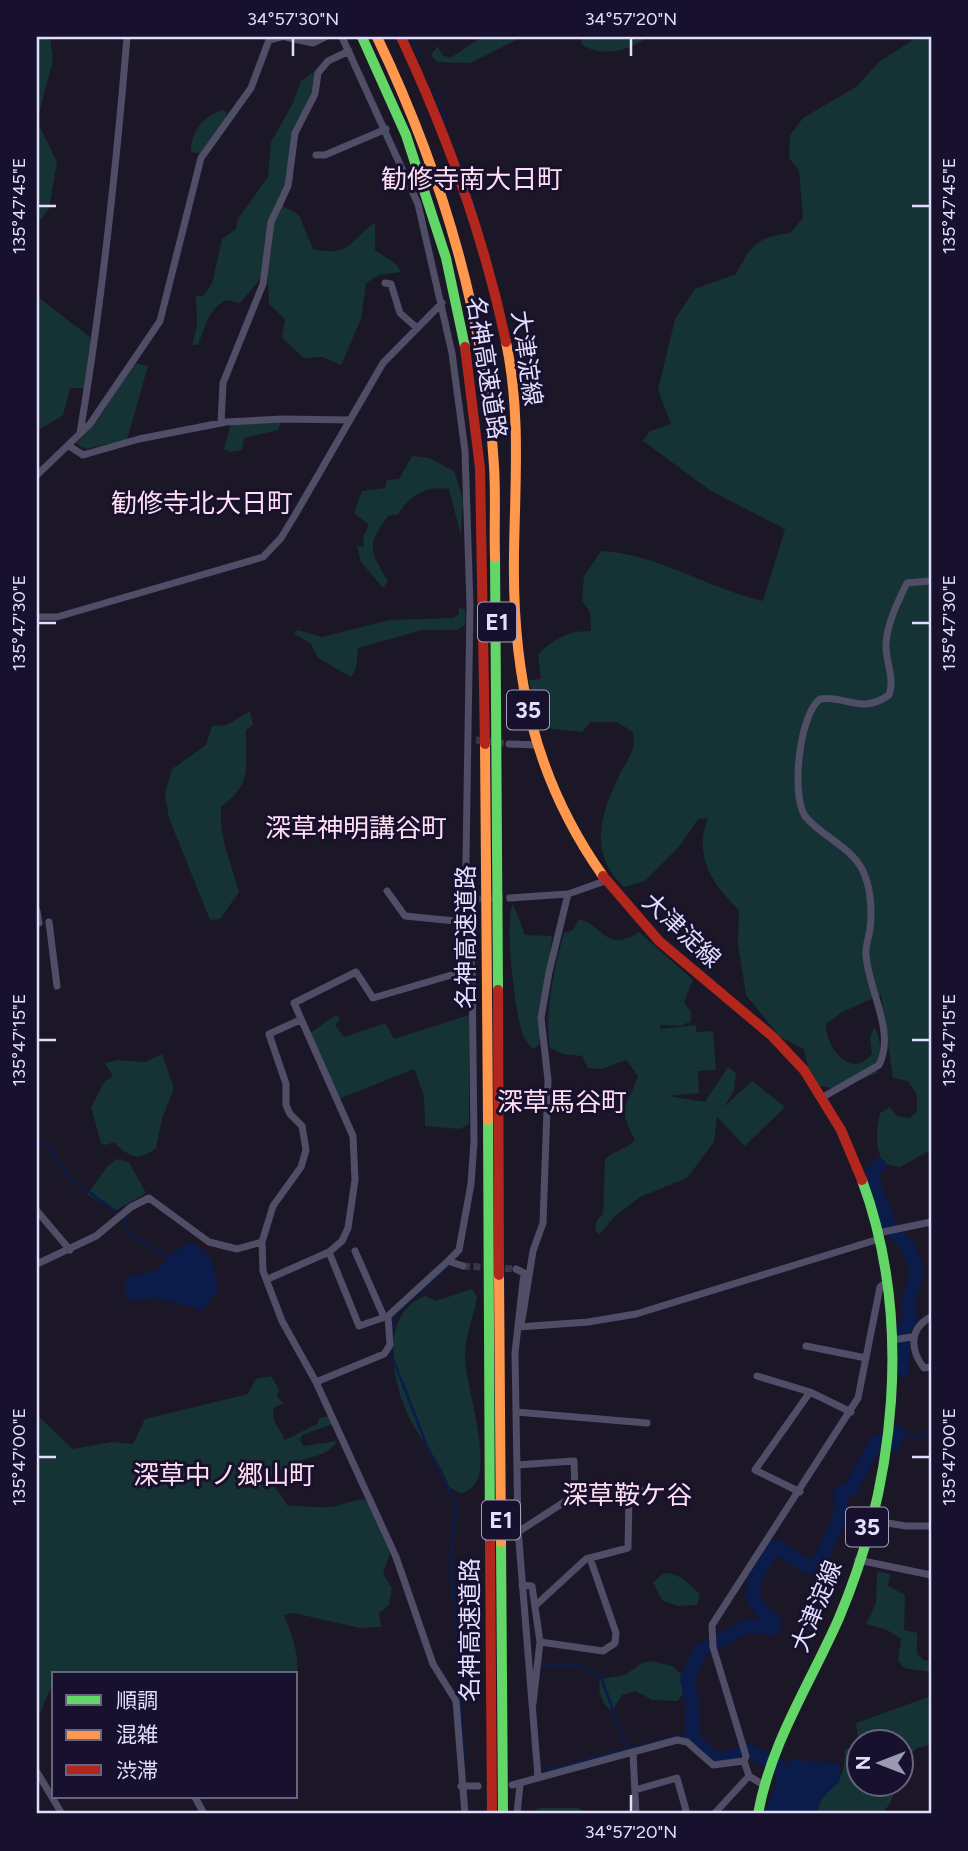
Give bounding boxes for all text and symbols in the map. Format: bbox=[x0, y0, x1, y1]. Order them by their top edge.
text: 34°57'30"N bbox=[247, 8, 339, 30]
text: 34°57'20"N bbox=[585, 8, 677, 30]
text: 135°47'45"E bbox=[8, 158, 30, 254]
text: 135°47'45"E bbox=[938, 158, 960, 254]
district label: 勧修寺南大日町 bbox=[381, 163, 563, 195]
street label: 名神高速道路 bbox=[461, 295, 513, 441]
street label: 大津淀線 bbox=[506, 308, 548, 408]
district label: 勧修寺北大日町 bbox=[111, 487, 293, 519]
text: 135°47'30"E bbox=[8, 575, 30, 671]
text: 135°47'30"E bbox=[938, 575, 960, 671]
road number: E1 bbox=[478, 602, 516, 642]
road number: 35 bbox=[507, 690, 549, 730]
district label: 深草神明講谷町 bbox=[265, 812, 447, 844]
street label: 名神高速道路 bbox=[451, 865, 480, 1009]
street label: 大津淀線 bbox=[637, 887, 727, 973]
text: 135°47'15"E bbox=[8, 994, 30, 1086]
text: 135°47'15"E bbox=[938, 994, 960, 1086]
district label: 深草馬谷町 bbox=[497, 1086, 627, 1118]
text: 135°47'00"E bbox=[8, 1408, 30, 1506]
text: 135°47'00"E bbox=[938, 1408, 960, 1506]
district label: 深草中ノ郷山町 bbox=[133, 1459, 315, 1491]
district label: 深草鞍ケ谷 bbox=[562, 1479, 692, 1511]
road number: E1 bbox=[482, 1500, 520, 1540]
road number: 35 bbox=[846, 1508, 888, 1546]
street label: 大津淀線 bbox=[785, 1556, 847, 1656]
street label: 名神高速道路 bbox=[455, 1558, 484, 1702]
legend bbox=[52, 1672, 298, 1798]
text: 順調 bbox=[116, 1688, 158, 1713]
text: 混雑 bbox=[116, 1722, 158, 1747]
north arrow bbox=[846, 1728, 916, 1798]
text: N bbox=[852, 1756, 875, 1770]
text: 渋滞 bbox=[116, 1758, 158, 1783]
text: 34°57'20"N bbox=[585, 1821, 677, 1843]

